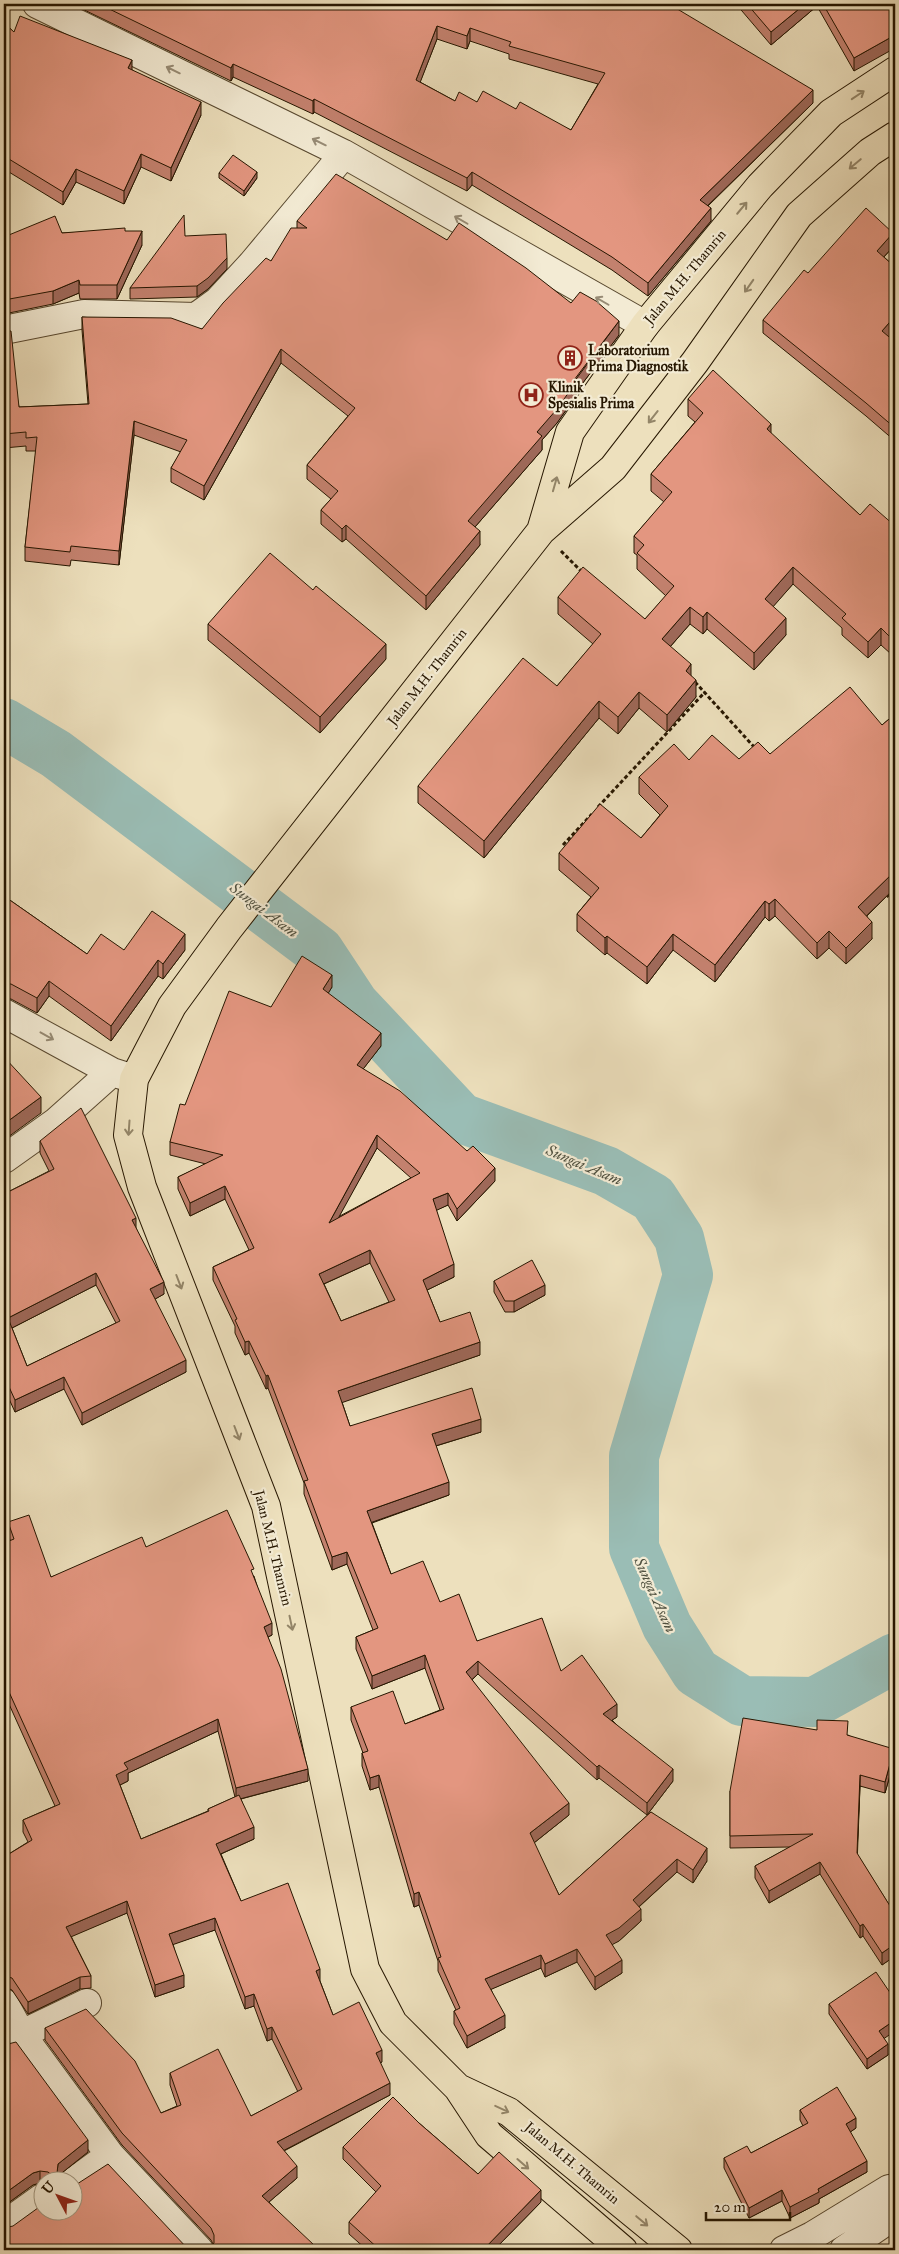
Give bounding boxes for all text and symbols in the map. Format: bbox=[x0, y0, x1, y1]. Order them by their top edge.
one-way arrow bbox=[166, 65, 181, 74]
one-way arrow bbox=[851, 90, 865, 100]
one-way arrow bbox=[312, 136, 327, 146]
one-way arrow bbox=[849, 158, 862, 169]
one-way arrow bbox=[736, 202, 747, 215]
one-way arrow bbox=[454, 215, 469, 225]
street label: Jalan M.H. Thamrin bbox=[639, 226, 731, 330]
one-way arrow bbox=[744, 279, 754, 293]
one-way arrow bbox=[596, 295, 610, 305]
place label: Laboratorium Prima Diagnostik bbox=[588, 342, 689, 376]
building icon: Laboratorium Prima Diagnostik bbox=[557, 345, 583, 371]
place label: Klinik Spesialis Prima bbox=[548, 379, 635, 413]
hospital icon: Klinik Spesialis Prima bbox=[518, 382, 544, 408]
one-way arrow bbox=[648, 410, 658, 424]
one-way arrow bbox=[550, 477, 560, 493]
street label: Jalan M.H. Thamrin bbox=[383, 625, 471, 731]
water label: Sungai Asam bbox=[226, 878, 302, 941]
one-way arrow bbox=[39, 1031, 54, 1041]
one-way arrow bbox=[124, 1120, 134, 1136]
water label: Sungai Asam bbox=[542, 1141, 625, 1189]
one-way arrow bbox=[175, 1273, 184, 1289]
one-way arrow bbox=[233, 1425, 243, 1440]
street label: Jalan M.H. Thamrin bbox=[249, 1486, 296, 1608]
water label: Sungai Asam bbox=[630, 1554, 680, 1635]
one-way arrow bbox=[287, 1614, 296, 1630]
one-way arrow bbox=[494, 2104, 509, 2114]
street label: Jalan M.H. Thamrin bbox=[519, 2117, 623, 2209]
one-way arrow bbox=[516, 2159, 529, 2170]
north arrow bbox=[32, 2172, 82, 2222]
text: U bbox=[39, 2177, 59, 2198]
scale bar bbox=[706, 2189, 790, 2221]
text: 20 m bbox=[714, 2198, 746, 2216]
one-way arrow bbox=[635, 2216, 648, 2227]

